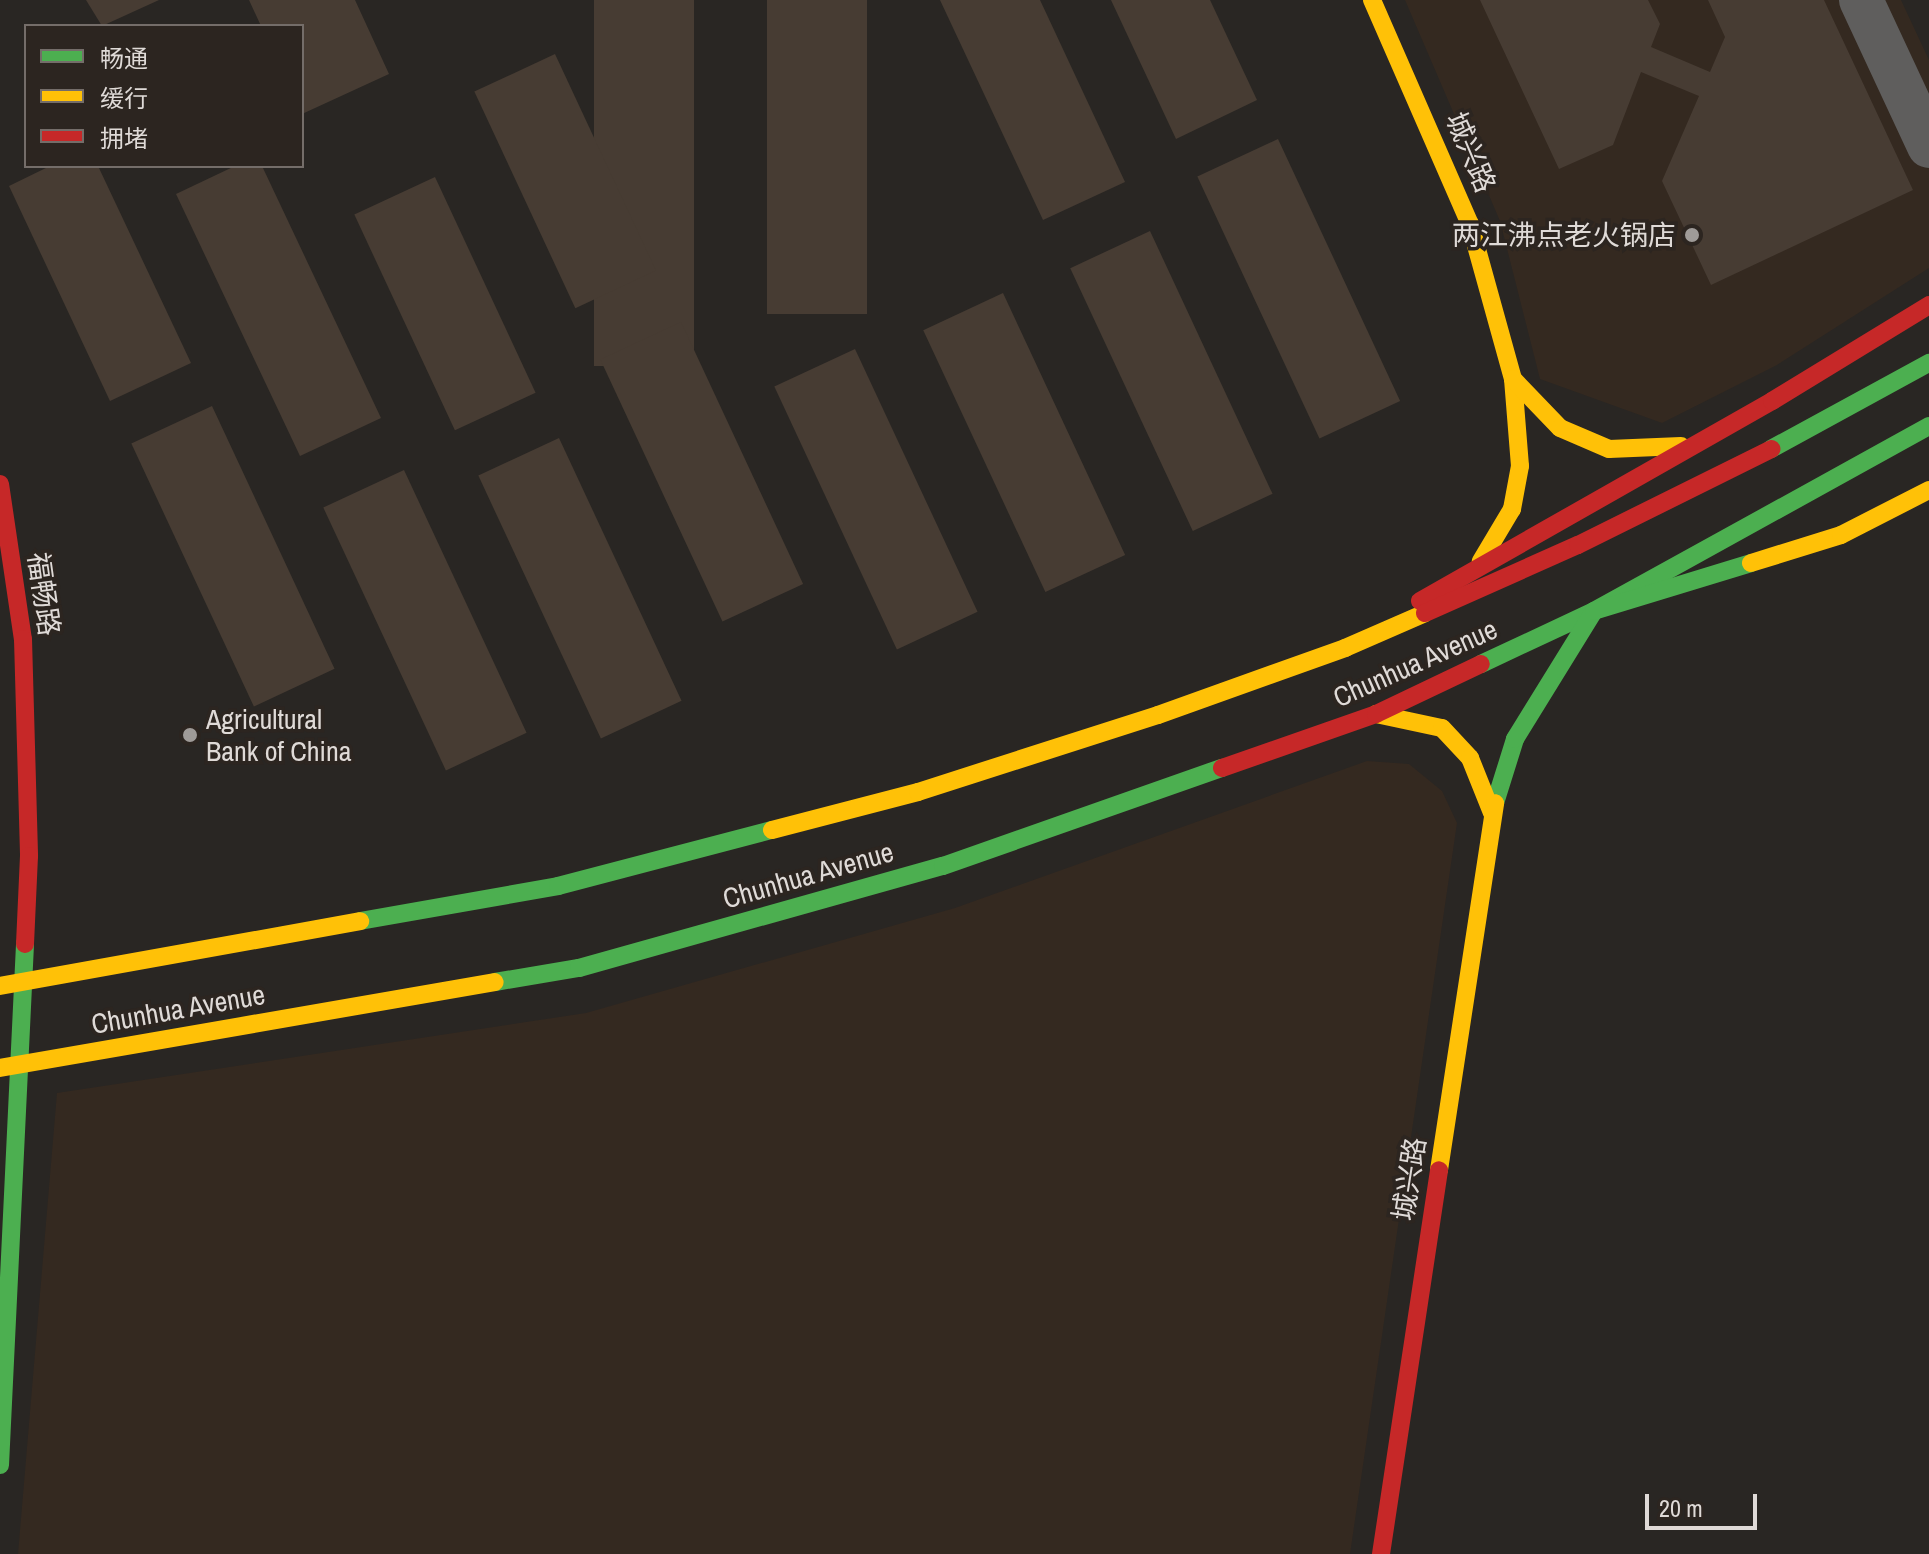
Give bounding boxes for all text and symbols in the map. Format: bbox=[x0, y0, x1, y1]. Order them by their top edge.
legend bbox=[24, 24, 304, 168]
text: 畅通 bbox=[100, 42, 148, 74]
text: 缓行 bbox=[100, 82, 148, 114]
street label: 城兴路 bbox=[1439, 107, 1503, 197]
text: 拥堵 bbox=[100, 122, 148, 154]
place label: 两江沸点老火锅店 bbox=[1452, 218, 1676, 252]
marker: 两江沸点老火锅店 bbox=[1683, 226, 1701, 244]
street label: 福畅路 bbox=[22, 550, 66, 638]
street label: Chunhua Avenue bbox=[1327, 612, 1503, 714]
place label: Agricultural Bank of China bbox=[206, 702, 352, 768]
marker: Agricultural Bank of China bbox=[181, 726, 199, 744]
street label: Chunhua Avenue bbox=[718, 834, 898, 916]
street label: Chunhua Avenue bbox=[88, 977, 268, 1041]
street label: 城兴路 bbox=[1386, 1135, 1432, 1223]
scale bar bbox=[1649, 1478, 1761, 1528]
text: 20 m bbox=[1659, 1492, 1703, 1524]

